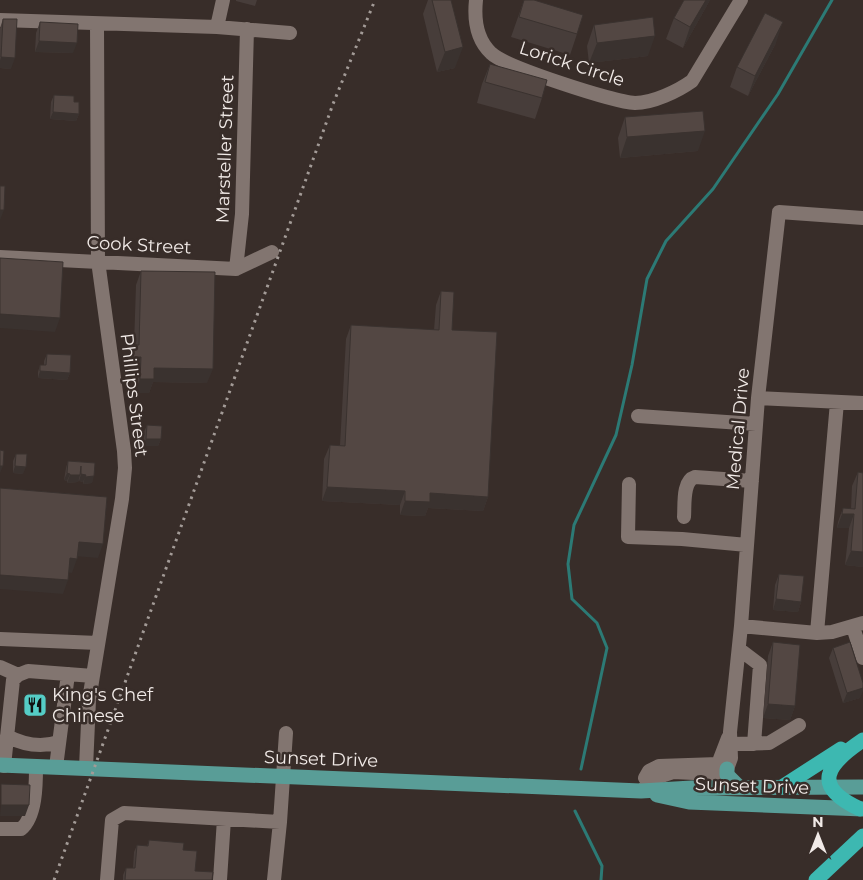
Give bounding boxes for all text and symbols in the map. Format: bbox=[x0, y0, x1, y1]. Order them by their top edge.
street label: Lorick Circle bbox=[517, 37, 628, 91]
street label: Marsteller Street bbox=[211, 74, 239, 224]
street label: Cook Street bbox=[86, 231, 192, 259]
street label: Phillips Street bbox=[115, 332, 153, 458]
street label: Medical Drive bbox=[722, 367, 754, 491]
place label: King's Chef Chinese bbox=[52, 684, 154, 727]
restaurant icon: King's Chef Chinese bbox=[22, 692, 48, 718]
street label: Sunset Drive bbox=[264, 746, 379, 772]
street label: Sunset Drive bbox=[695, 773, 810, 799]
north arrow bbox=[793, 810, 843, 860]
text: N bbox=[812, 813, 824, 831]

